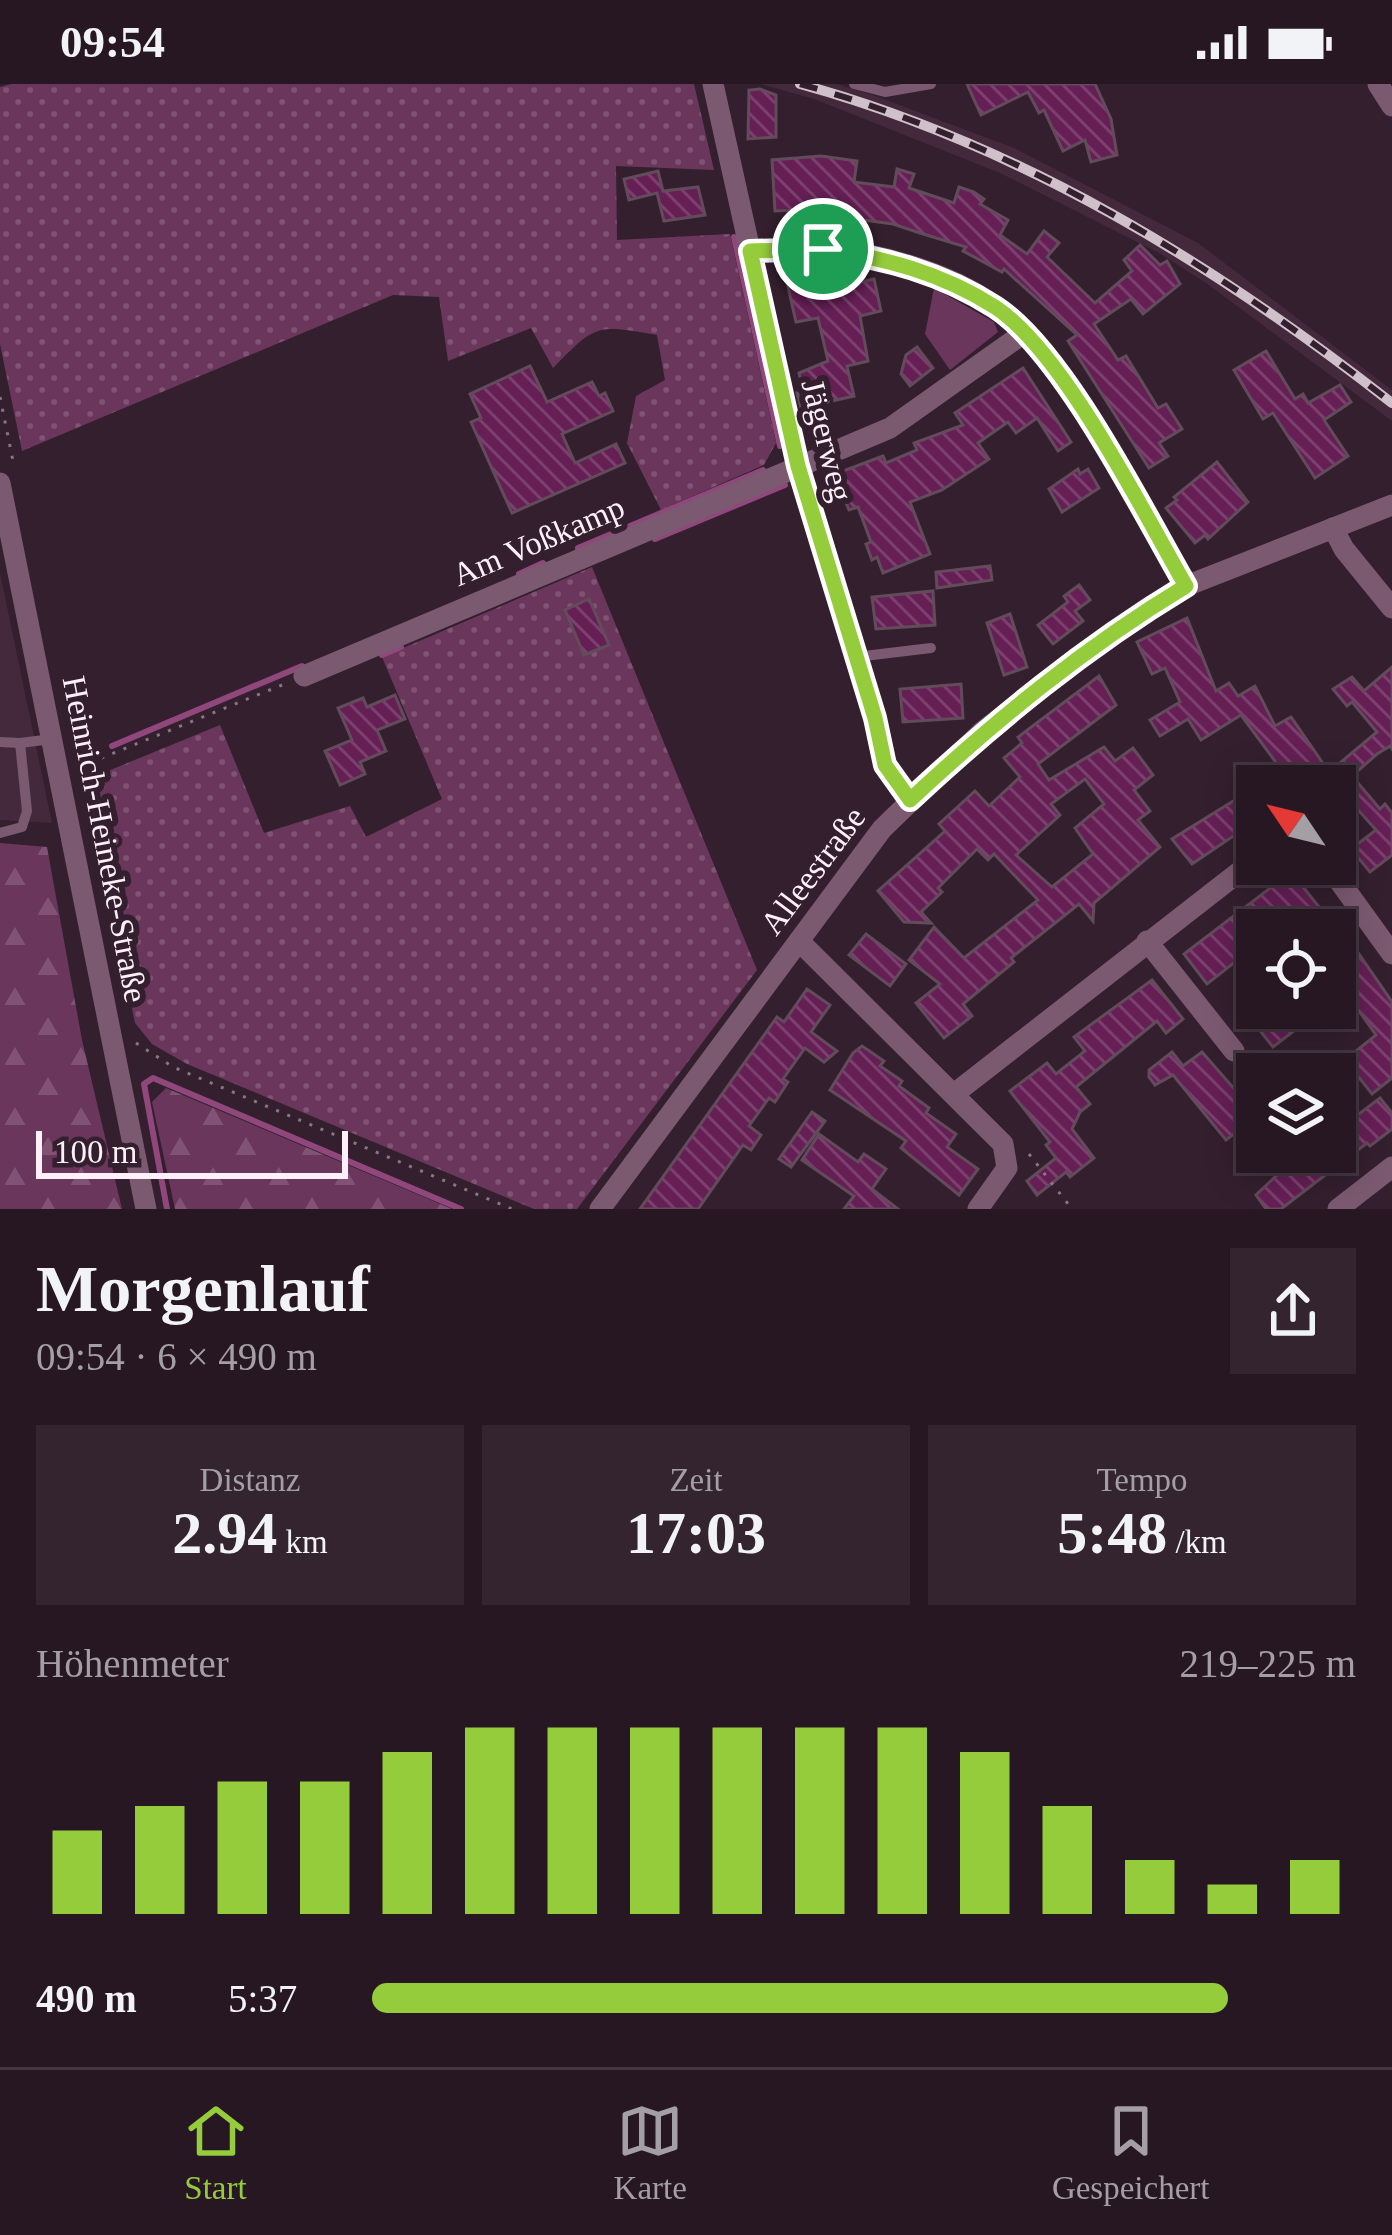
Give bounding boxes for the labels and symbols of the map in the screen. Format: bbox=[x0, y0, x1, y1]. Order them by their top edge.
pin bbox=[772, 198, 874, 300]
street label: Jägerweg bbox=[794, 375, 860, 505]
street label: Am Voßkamp bbox=[447, 489, 630, 593]
street label: Heinrich-Heineke-Straße bbox=[56, 673, 154, 1005]
north arrow bbox=[1236, 765, 1356, 885]
street label: Alleestraße bbox=[753, 800, 872, 941]
scale bar bbox=[36, 1125, 348, 1178]

